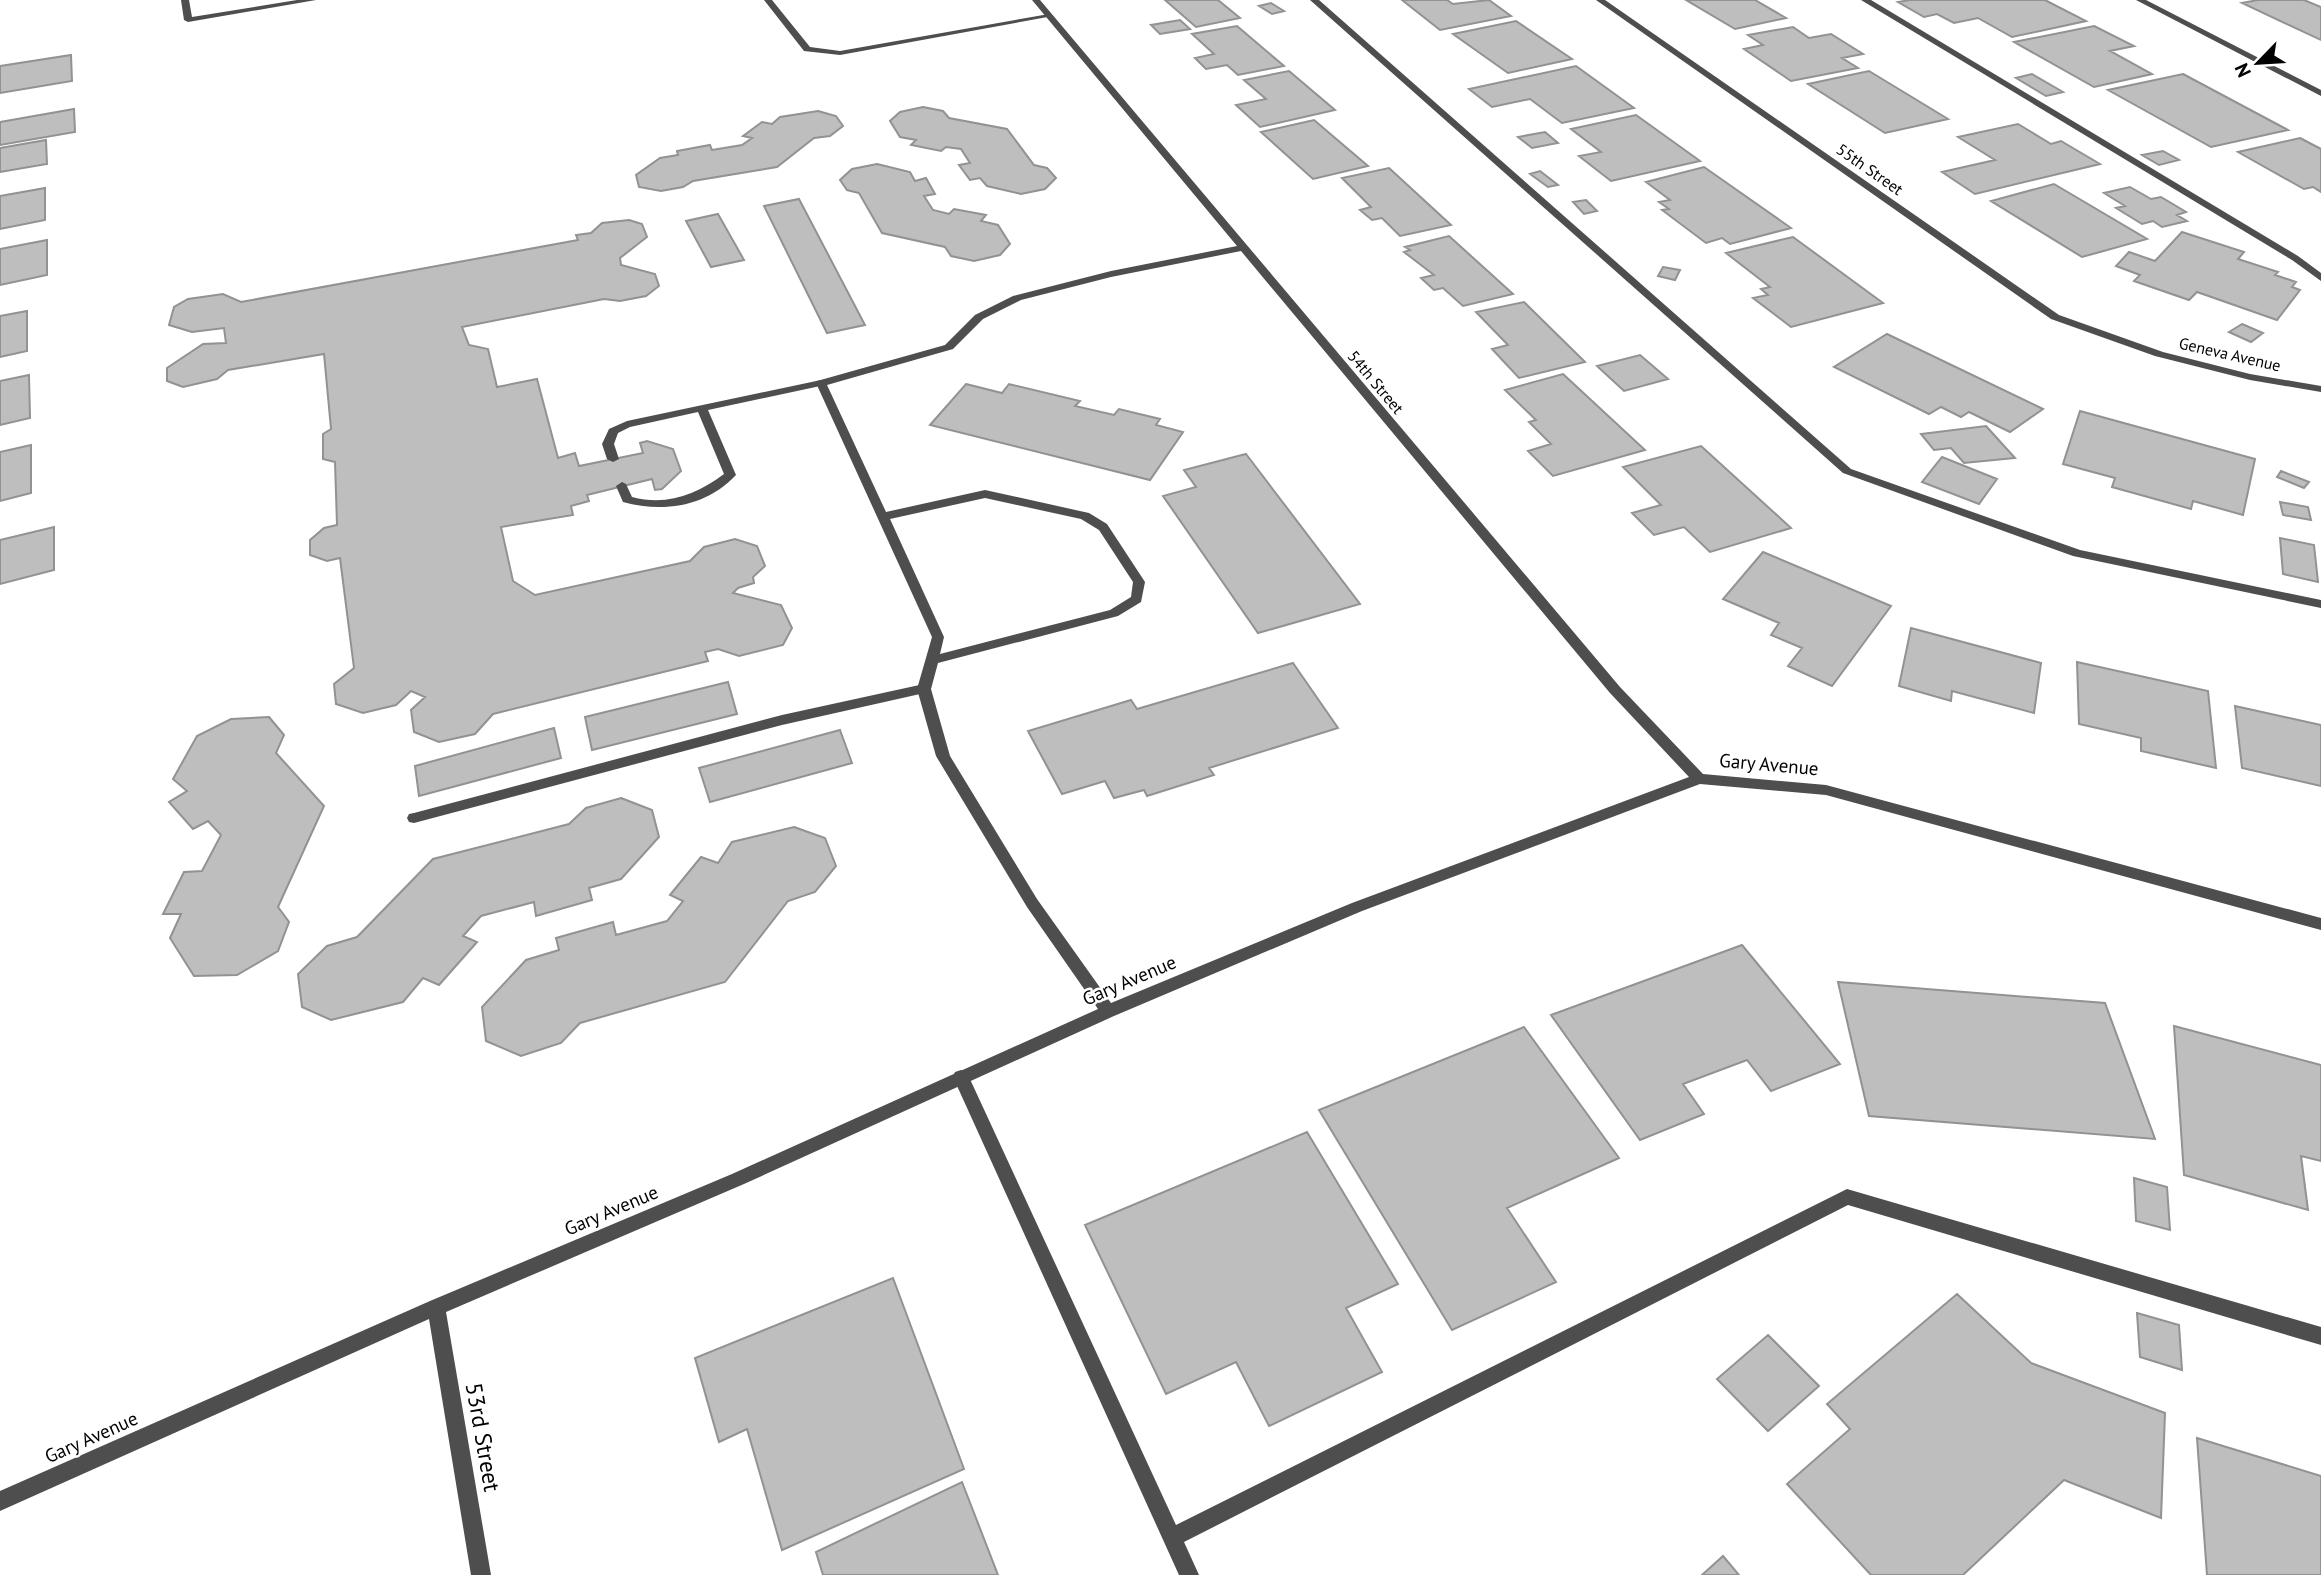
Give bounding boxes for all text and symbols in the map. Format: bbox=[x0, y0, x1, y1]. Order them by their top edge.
north arrow bbox=[2223, 28, 2293, 98]
text: N bbox=[2229, 59, 2256, 81]
street label: 55th Street bbox=[1833, 139, 1908, 200]
street label: Geneva Avenue bbox=[2177, 333, 2283, 375]
street label: 54th Street bbox=[1344, 346, 1409, 418]
street label: Gary Avenue bbox=[1718, 748, 1820, 780]
street label: Gary Avenue bbox=[1079, 950, 1179, 1010]
street label: Gary Avenue bbox=[561, 1180, 661, 1240]
street label: 53rd Street bbox=[460, 1380, 507, 1494]
street label: Gary Avenue bbox=[41, 1406, 141, 1468]

